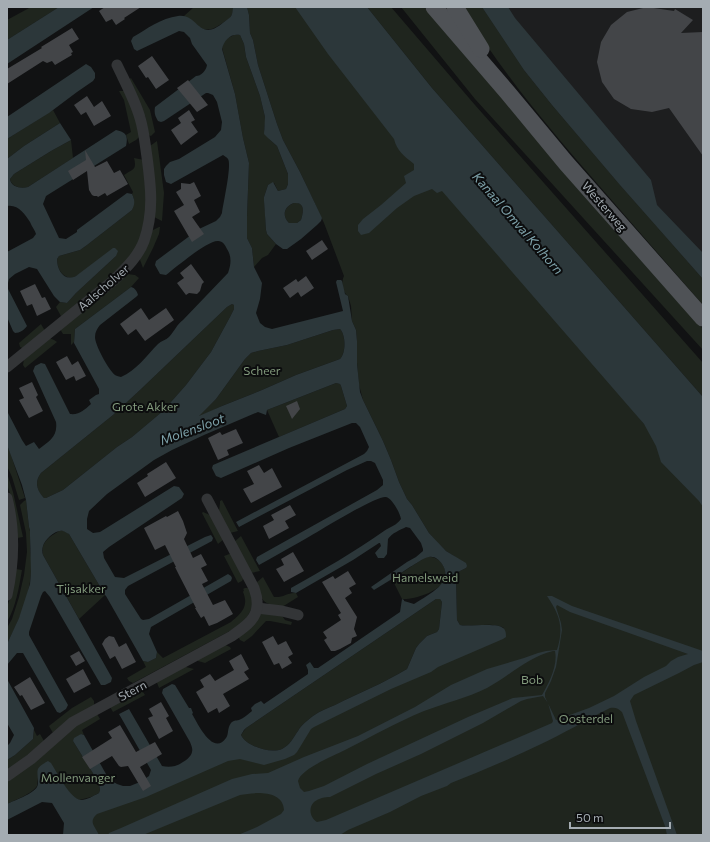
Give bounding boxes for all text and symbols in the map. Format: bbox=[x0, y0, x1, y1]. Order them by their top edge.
water label: Kanaal Omval Kolhorn bbox=[469, 169, 567, 277]
street label: Westerweg bbox=[580, 178, 631, 234]
street label: Aalscholver bbox=[75, 261, 132, 313]
park label: Scheer bbox=[243, 363, 281, 377]
park label: Grote Akker bbox=[112, 399, 178, 413]
water label: Molensloot bbox=[157, 410, 227, 448]
park label: Hamelsweid bbox=[392, 570, 458, 584]
park label: Tijsakker bbox=[56, 581, 106, 595]
park label: Bob bbox=[521, 672, 543, 686]
street label: Stern bbox=[116, 677, 148, 703]
park label: Oosterdel bbox=[559, 711, 613, 725]
park label: Mollenvanger bbox=[41, 770, 115, 784]
scale bar bbox=[570, 804, 670, 830]
text: 50 m bbox=[576, 810, 604, 824]

